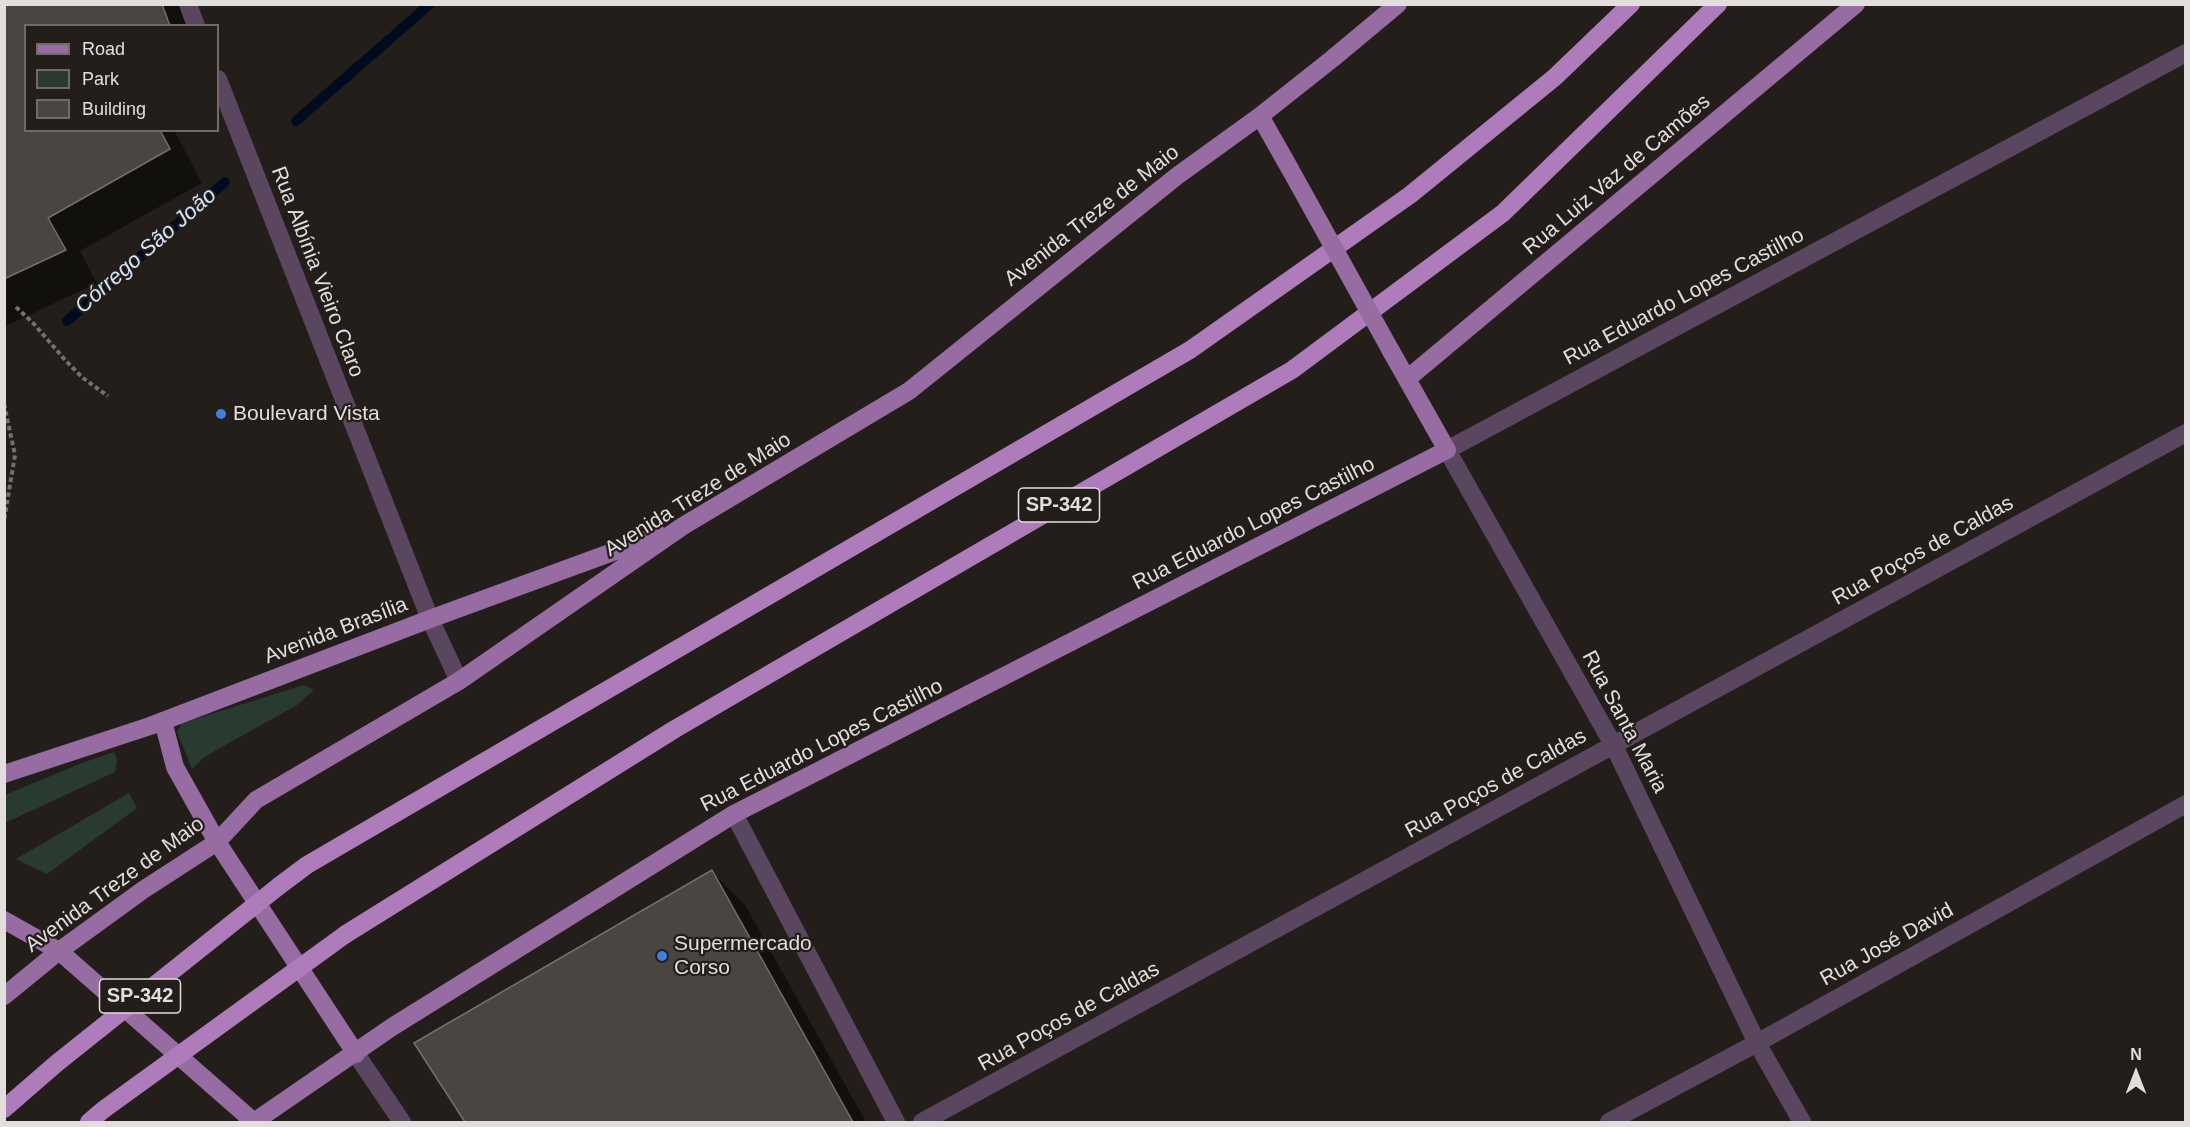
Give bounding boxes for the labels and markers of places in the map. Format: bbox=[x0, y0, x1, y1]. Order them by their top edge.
place label: Boulevard Vista bbox=[233, 401, 380, 427]
marker: Boulevard Vista bbox=[214, 407, 228, 421]
place label: Supermercado Corso bbox=[674, 931, 812, 981]
marker: Supermercado Corso bbox=[655, 949, 669, 963]

